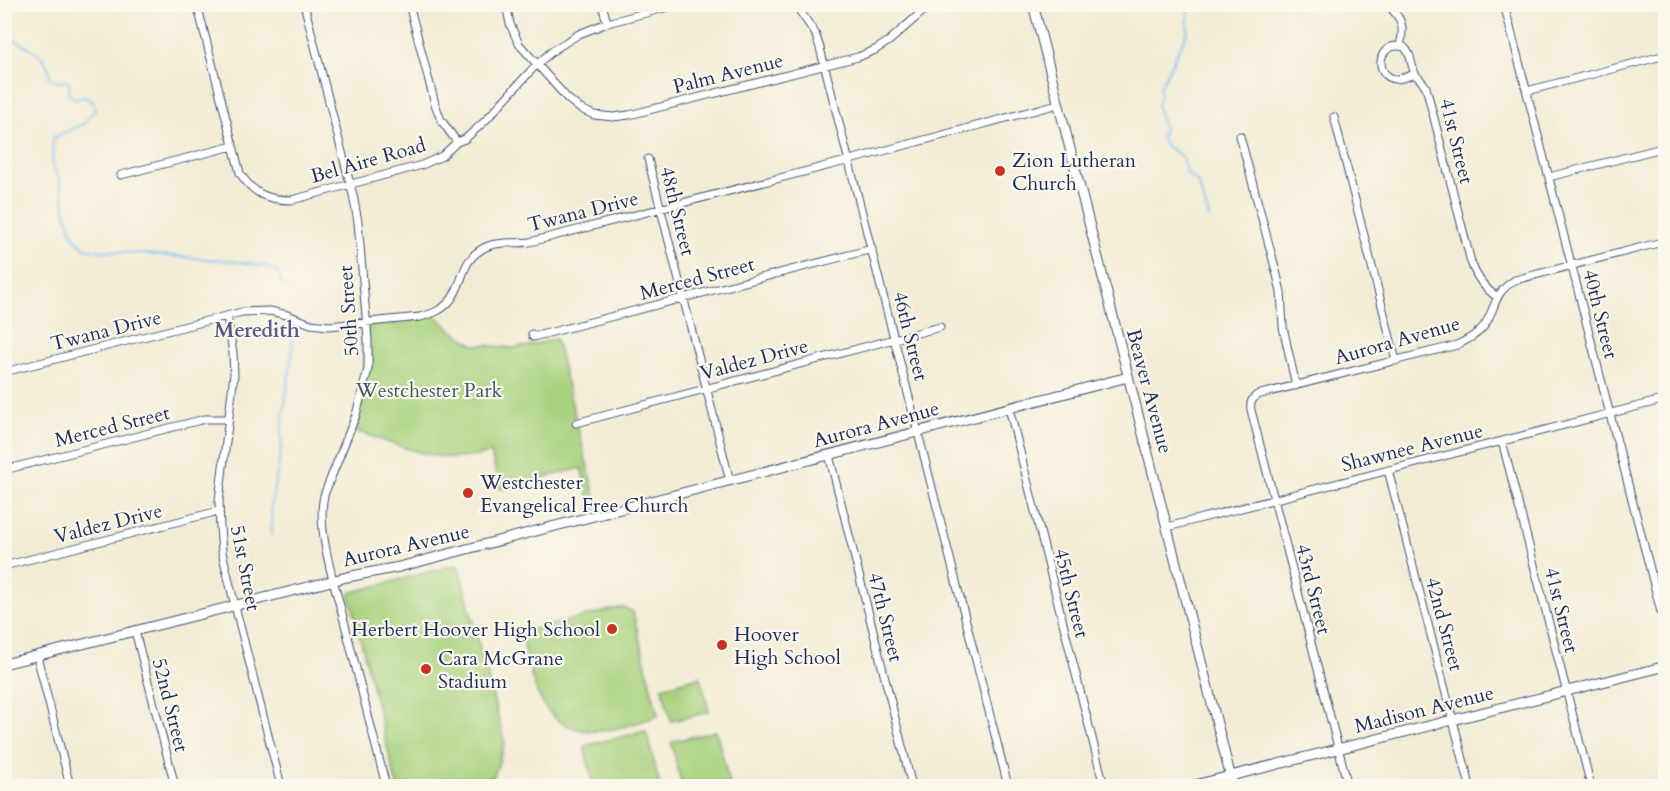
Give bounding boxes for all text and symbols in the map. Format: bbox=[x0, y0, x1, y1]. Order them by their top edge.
street label: Palm Avenue bbox=[670, 47, 786, 100]
street label: 41st Street bbox=[1433, 96, 1480, 187]
street label: Bel Aire Road bbox=[307, 131, 429, 190]
place label: Zion Lutheran Church bbox=[1012, 147, 1137, 197]
street label: 48th Street bbox=[653, 164, 702, 259]
marker: Zion Lutheran Church bbox=[993, 164, 1007, 178]
street label: Twana Drive bbox=[525, 185, 641, 238]
street label: Merced Street bbox=[637, 250, 758, 307]
street label: 50th Street bbox=[332, 264, 365, 357]
street label: 40th Street bbox=[1576, 267, 1625, 362]
street label: 46th Street bbox=[886, 289, 935, 384]
street label: Twana Drive bbox=[48, 304, 164, 357]
street label: Aurora Avenue bbox=[1331, 310, 1463, 371]
district label: Meredith bbox=[214, 316, 300, 345]
street label: Beaver Avenue bbox=[1120, 326, 1179, 456]
street label: Valdez Drive bbox=[697, 332, 811, 387]
park label: Westchester Park bbox=[355, 377, 503, 404]
street label: Aurora Avenue bbox=[810, 395, 942, 454]
street label: Merced Street bbox=[52, 399, 173, 454]
street label: Shawnee Avenue bbox=[1338, 417, 1486, 478]
place label: Westchester Evangelical Free Church bbox=[479, 469, 689, 519]
marker: Westchester Evangelical Free Church bbox=[461, 486, 475, 500]
street label: Valdez Drive bbox=[51, 497, 165, 550]
street label: Aurora Avenue bbox=[340, 518, 472, 573]
street label: 51st Street bbox=[224, 523, 267, 614]
street label: 43rd Street bbox=[1289, 541, 1338, 638]
street label: 45th Street bbox=[1047, 546, 1096, 641]
street label: 41st Street bbox=[1538, 565, 1585, 656]
street label: 47th Street bbox=[861, 570, 910, 665]
street label: 42nd Street bbox=[1419, 574, 1470, 675]
place label: Herbert Hoover High School bbox=[351, 616, 600, 643]
place label: Hoover High School bbox=[734, 621, 841, 671]
marker: Herbert Hoover High School bbox=[605, 622, 619, 636]
marker: Hoover High School bbox=[715, 638, 729, 652]
place label: Cara McGrane Stadium bbox=[438, 645, 563, 695]
street label: 52nd Street bbox=[146, 655, 195, 756]
marker: Cara McGrane Stadium bbox=[419, 662, 433, 676]
street label: Madison Avenue bbox=[1352, 679, 1497, 740]

